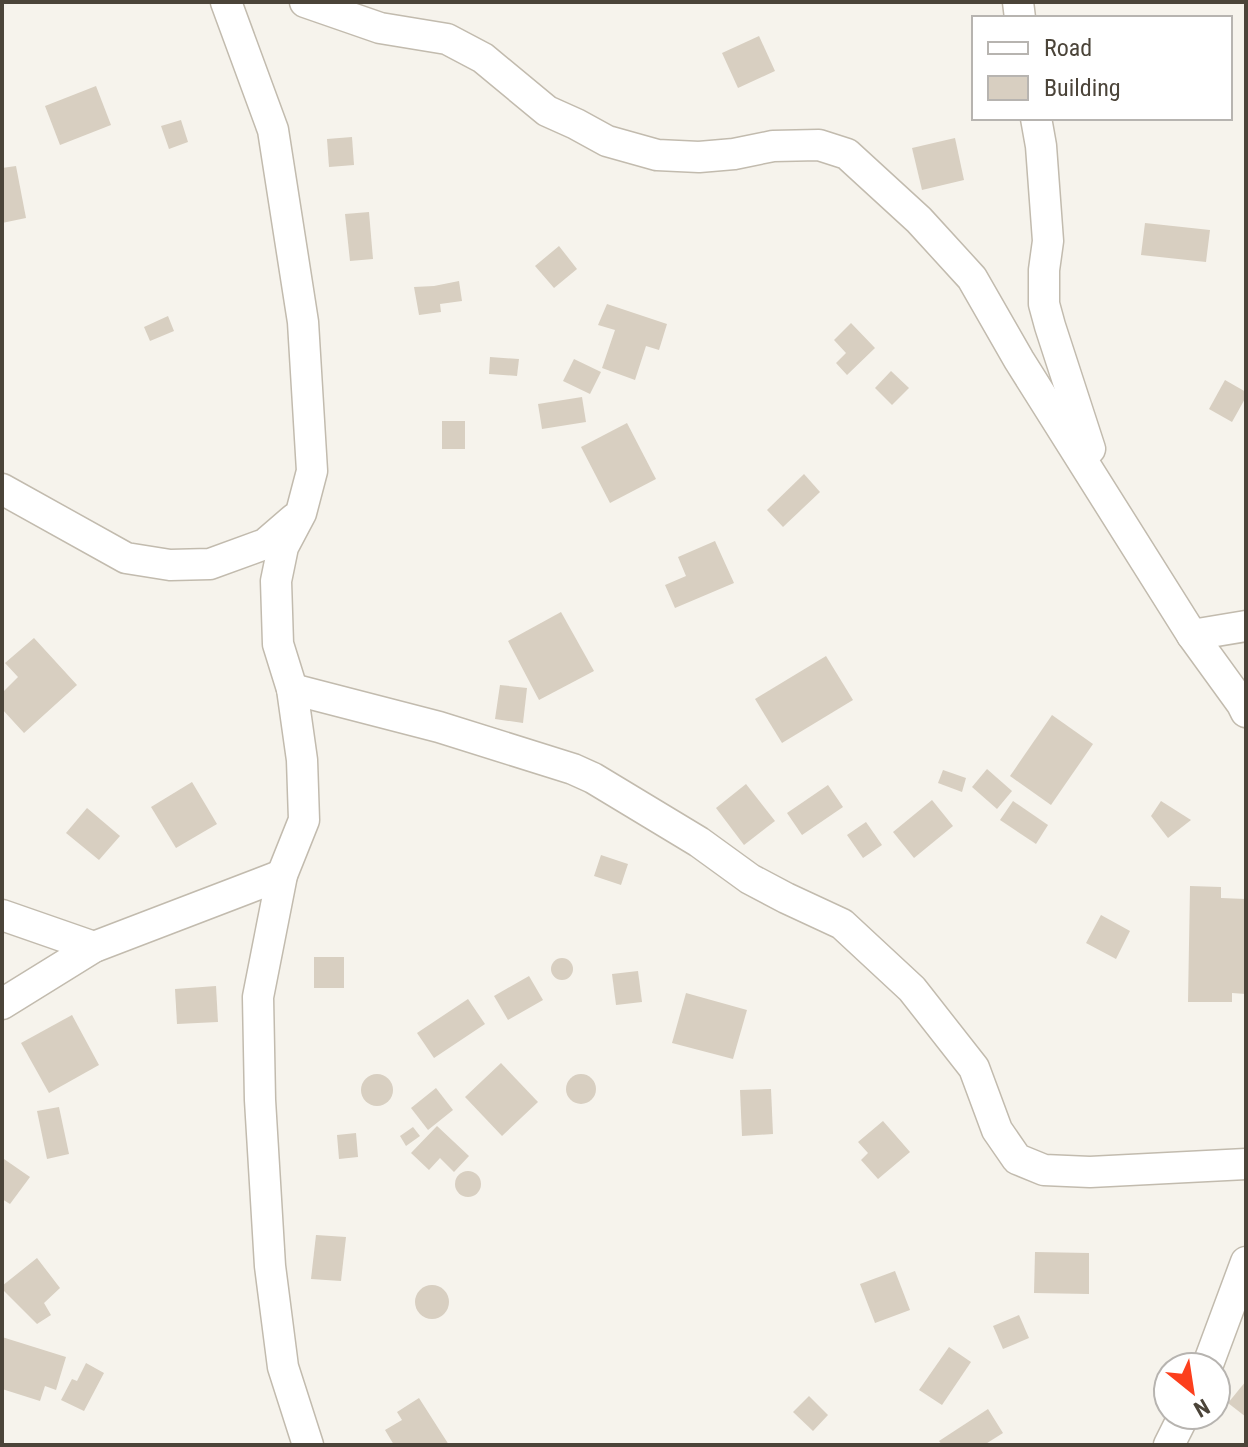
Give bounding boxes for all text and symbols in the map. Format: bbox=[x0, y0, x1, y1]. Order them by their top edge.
legend bbox=[972, 16, 1232, 120]
text: Road bbox=[1044, 34, 1092, 62]
text: Building bbox=[1044, 74, 1121, 102]
north arrow bbox=[1152, 1351, 1232, 1431]
text: N bbox=[1190, 1394, 1214, 1422]

